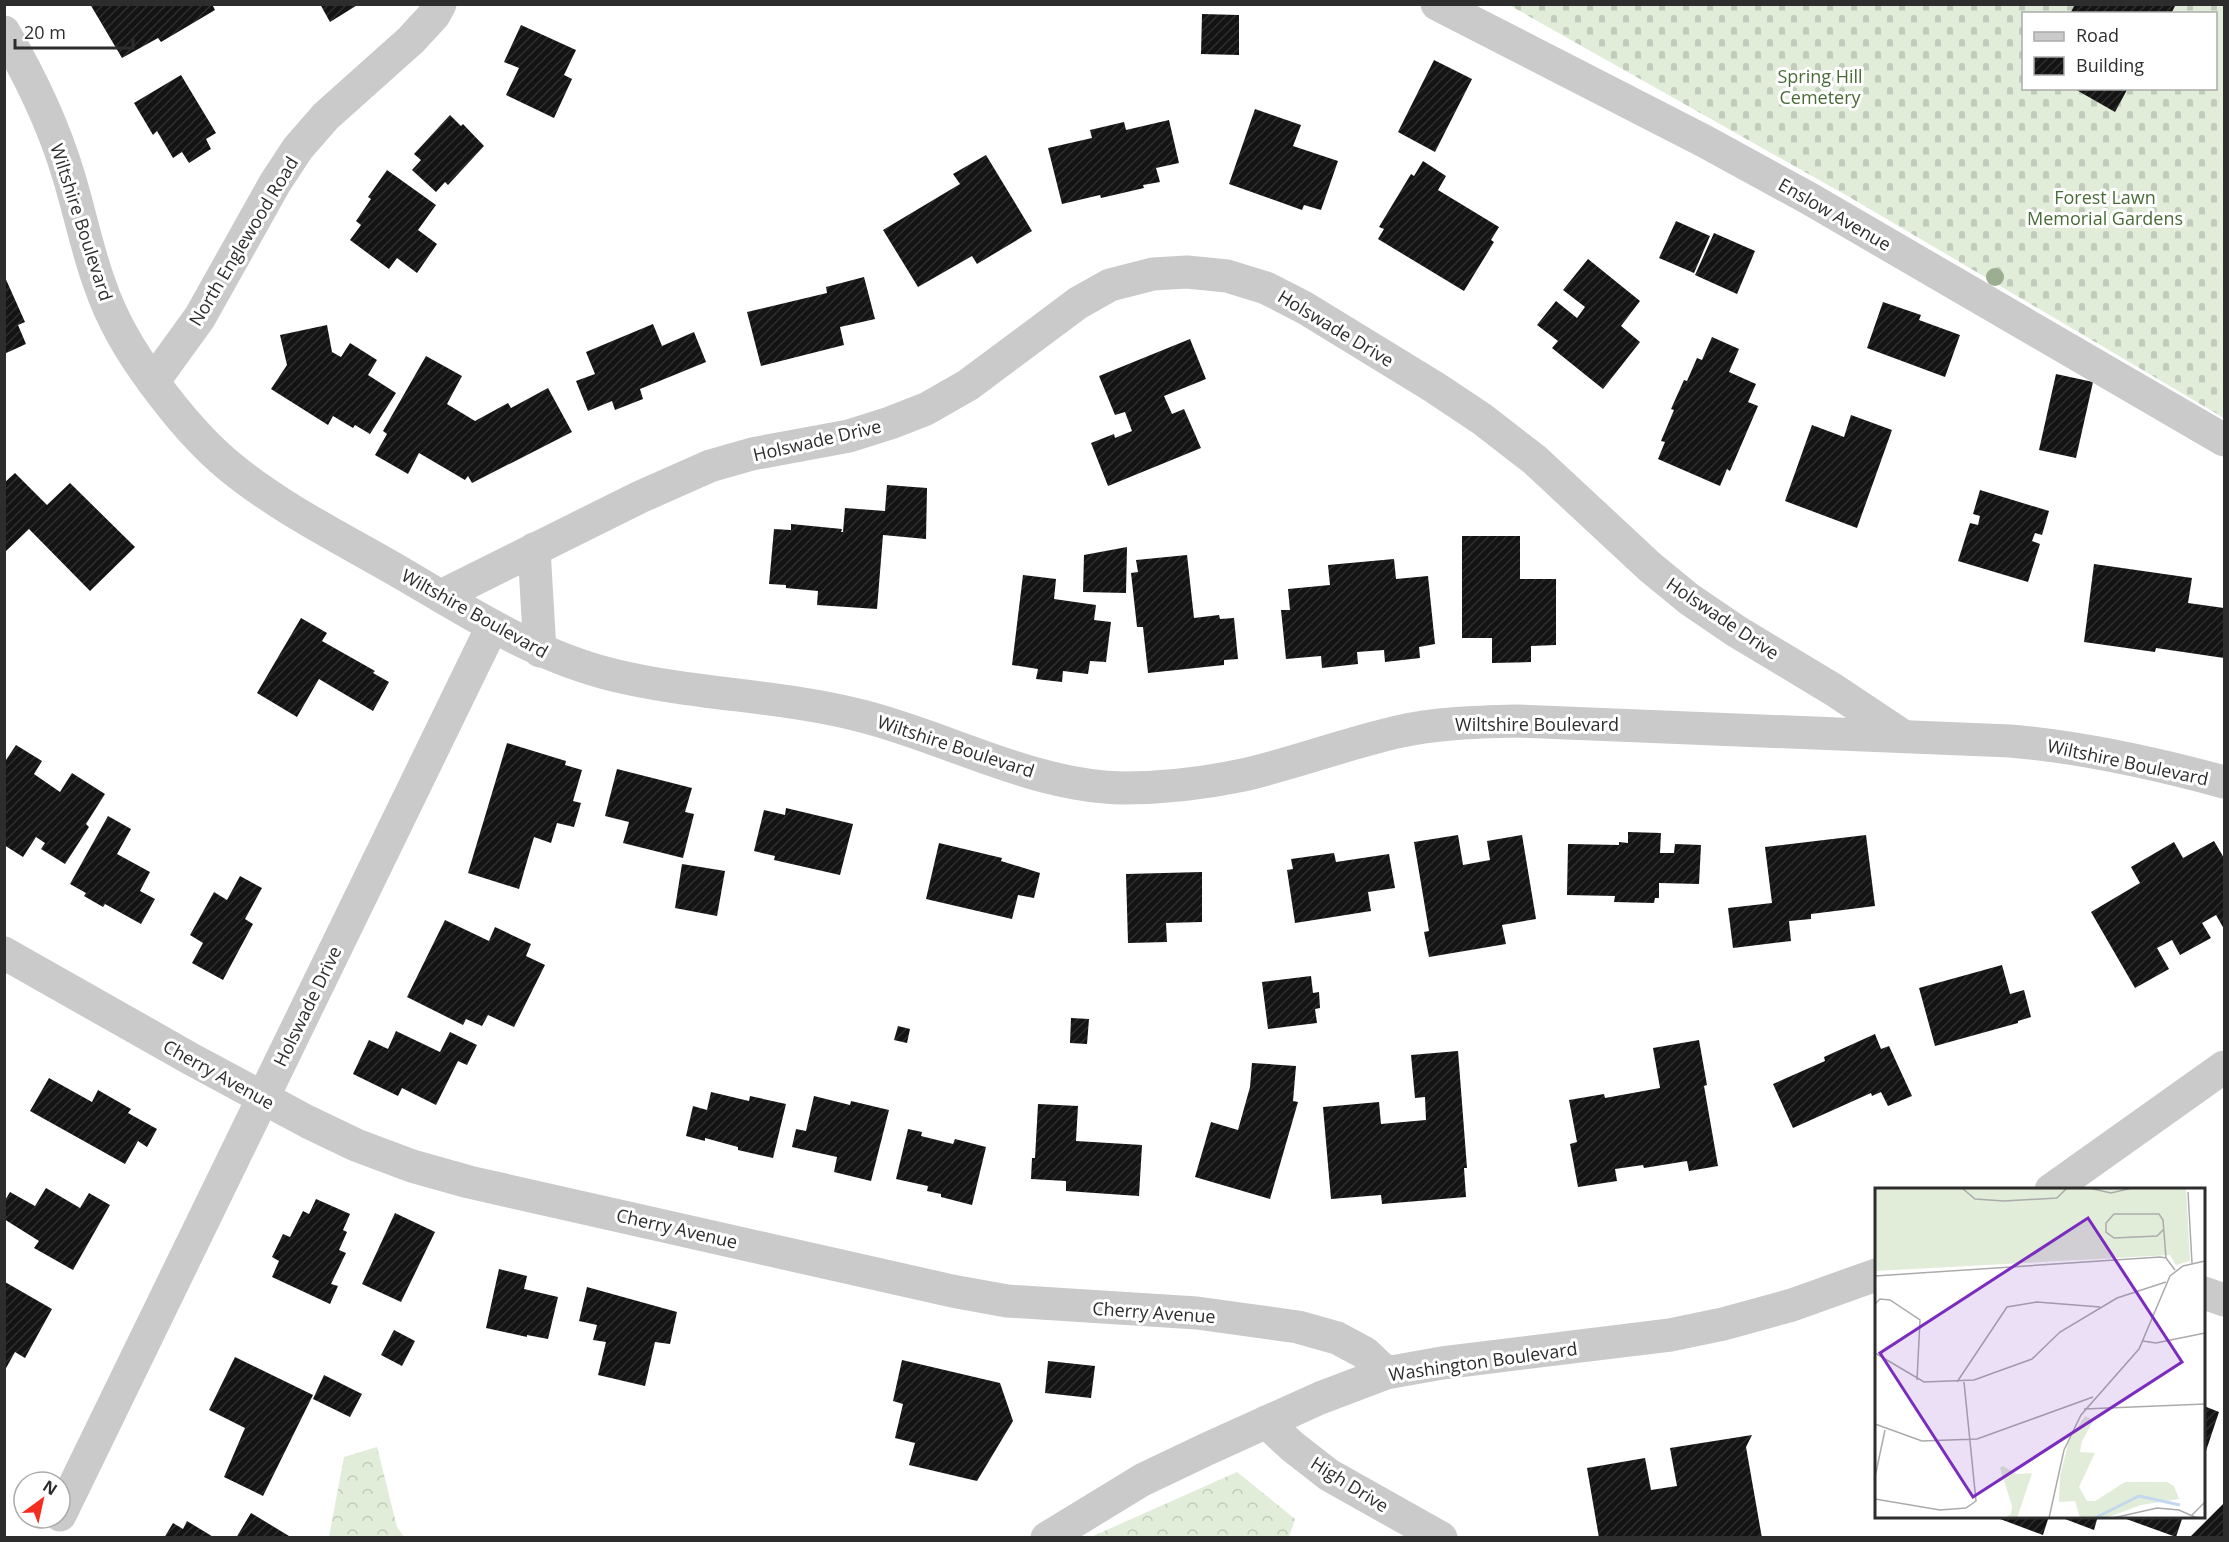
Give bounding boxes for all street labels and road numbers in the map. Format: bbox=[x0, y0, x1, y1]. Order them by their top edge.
street label: Wiltshire Boulevard bbox=[45, 140, 119, 304]
street label: North Englewood Road bbox=[183, 152, 303, 330]
street label: Enslow Avenue bbox=[1774, 172, 1896, 256]
street label: Holswade Drive bbox=[1274, 284, 1398, 372]
street label: Holswade Drive bbox=[750, 414, 884, 466]
street label: Wiltshire Boulevard bbox=[397, 563, 553, 663]
street label: Holswade Drive bbox=[1662, 571, 1784, 665]
street label: Wiltshire Boulevard bbox=[874, 709, 1038, 783]
street label: Wiltshire Boulevard bbox=[1455, 712, 1619, 736]
street label: Wiltshire Boulevard bbox=[2045, 733, 2211, 791]
street label: Holswade Drive bbox=[267, 942, 347, 1070]
street label: Cherry Avenue bbox=[159, 1034, 279, 1114]
street label: Cherry Avenue bbox=[614, 1202, 740, 1254]
street label: Cherry Avenue bbox=[1092, 1296, 1216, 1328]
street label: Washington Boulevard bbox=[1387, 1336, 1579, 1386]
street label: High Drive bbox=[1307, 1451, 1393, 1517]

